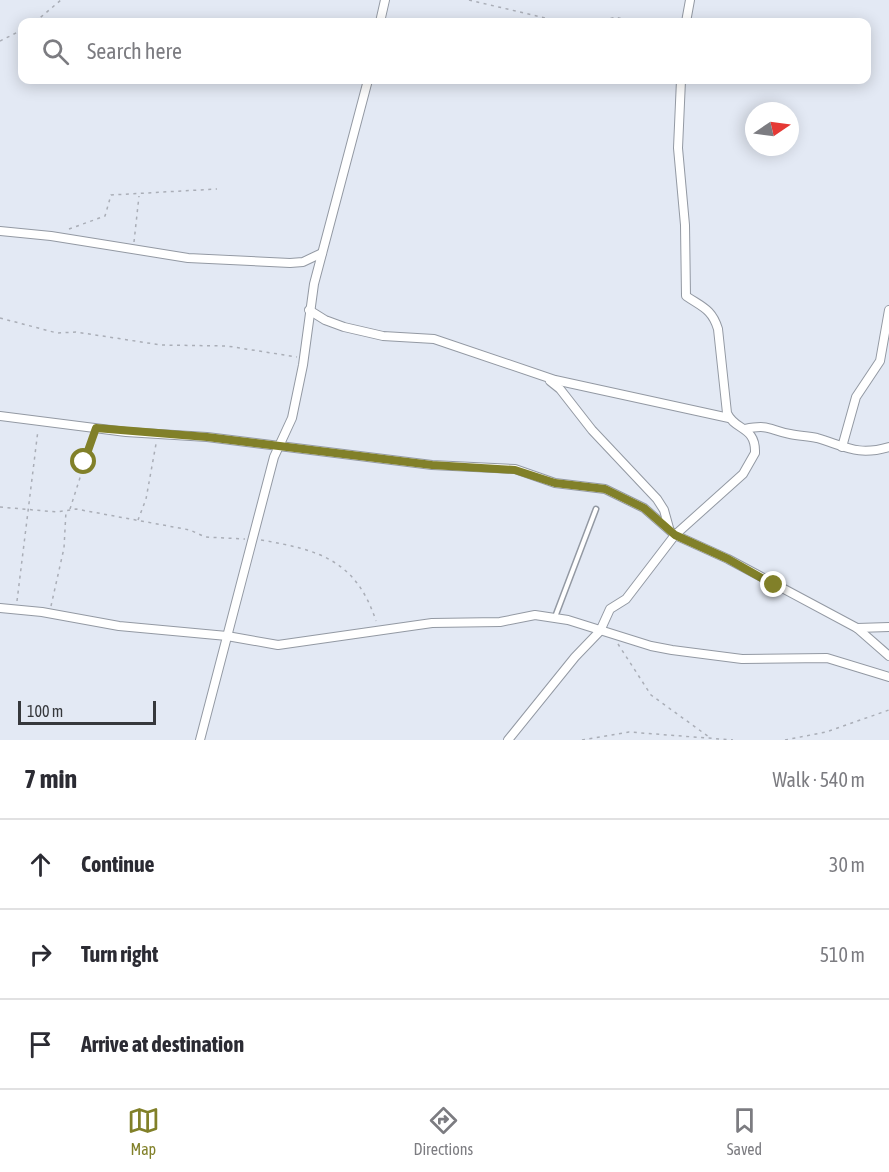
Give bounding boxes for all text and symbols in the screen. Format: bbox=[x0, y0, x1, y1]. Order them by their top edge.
search box bbox=[18, 18, 871, 84]
icon: search bbox=[39, 35, 72, 68]
text: Search here bbox=[87, 38, 182, 64]
north arrow bbox=[745, 102, 799, 156]
route start bbox=[70, 448, 96, 474]
route end bbox=[760, 571, 786, 597]
scale bar bbox=[18, 698, 156, 726]
text: 100 m bbox=[27, 702, 63, 720]
text: 7 min bbox=[24, 764, 77, 794]
text: Walk · 540 m bbox=[773, 768, 865, 791]
icon: ahead bbox=[24, 848, 57, 881]
text: Continue bbox=[81, 851, 155, 877]
text: 30 m bbox=[829, 853, 865, 876]
icon: right bbox=[24, 938, 57, 971]
text: Turn right bbox=[81, 941, 158, 967]
text: 510 m bbox=[820, 943, 865, 966]
icon: arrive bbox=[24, 1028, 57, 1061]
text: Arrive at destination bbox=[81, 1031, 244, 1057]
tab: Map bbox=[127, 1104, 160, 1158]
tab: Directions bbox=[413, 1104, 473, 1158]
tab: Saved bbox=[727, 1104, 762, 1158]

